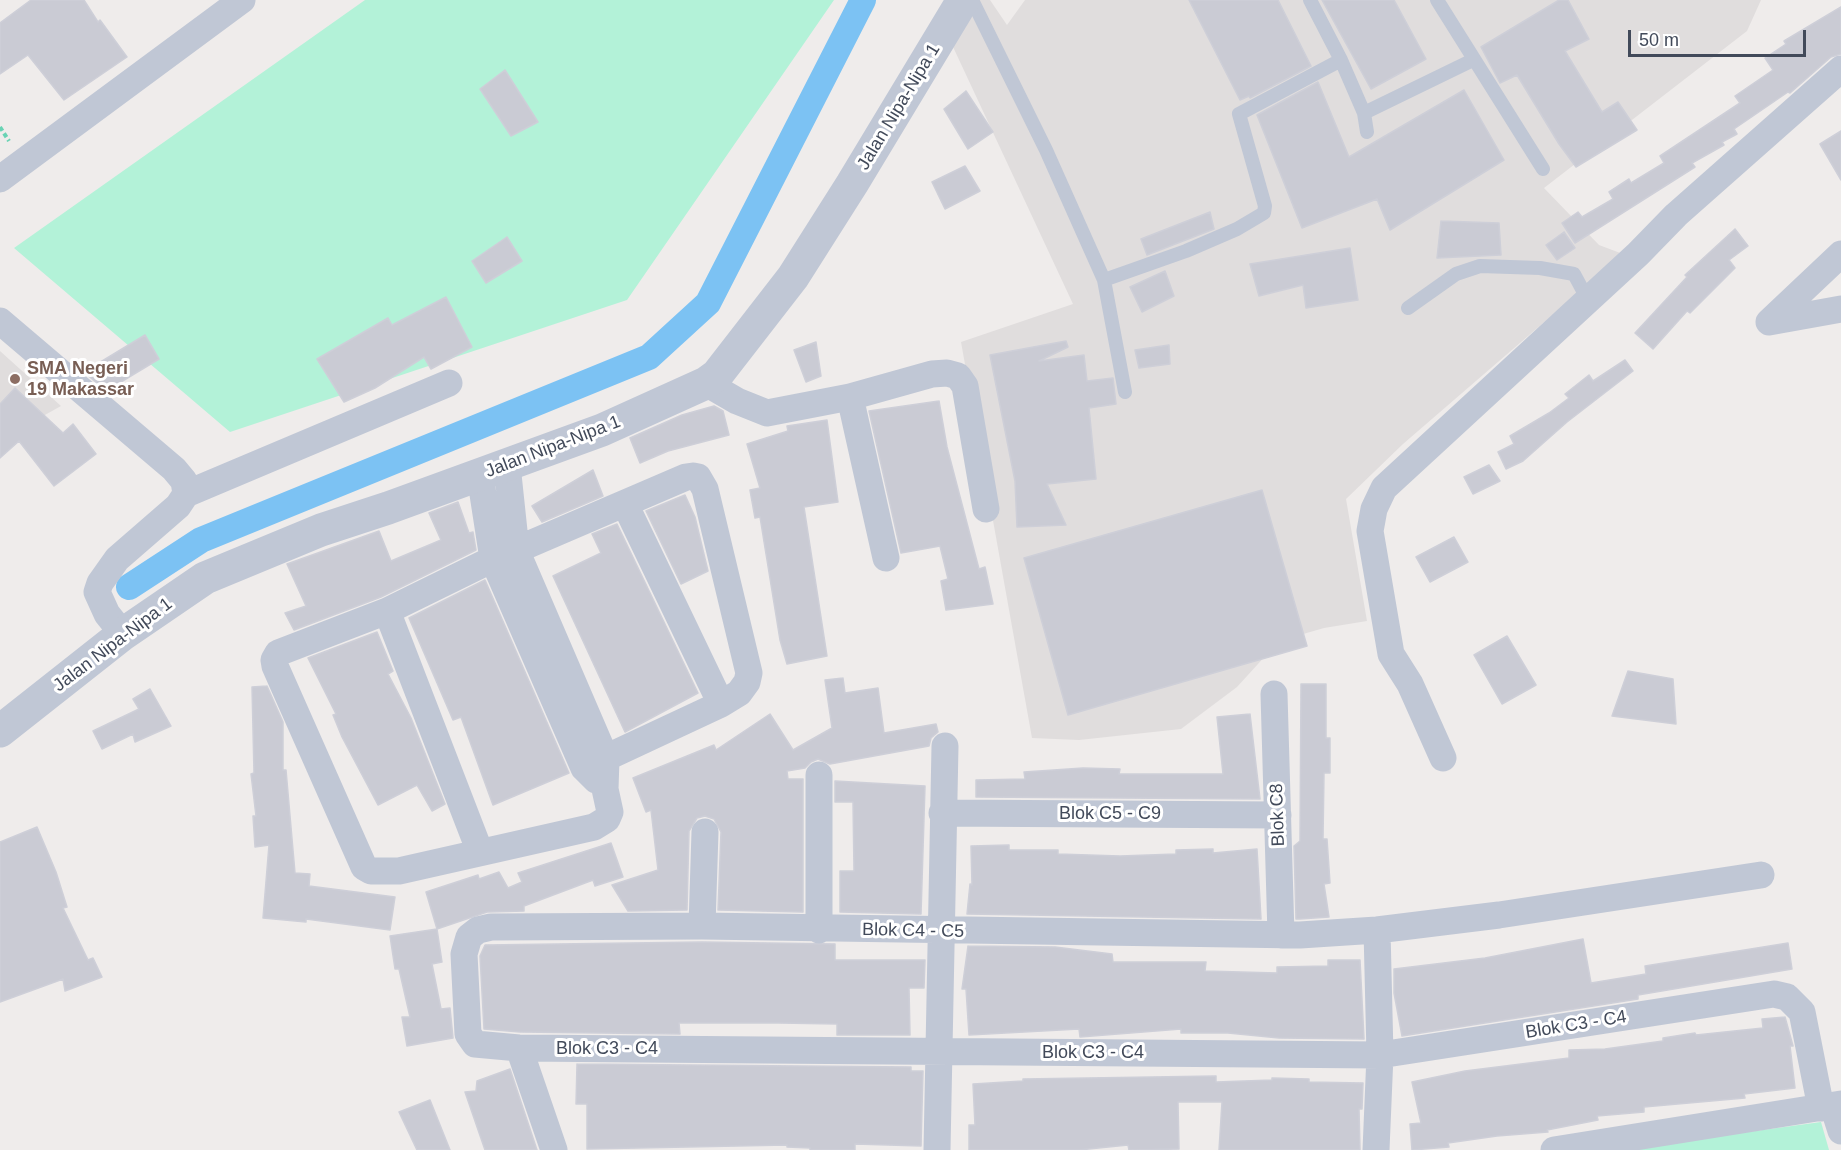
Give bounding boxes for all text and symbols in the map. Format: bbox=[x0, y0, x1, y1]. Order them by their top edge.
scale bar bbox=[1631, 18, 1810, 56]
text: 50 m bbox=[1639, 30, 1679, 50]
street label: Jalan Nipa-Nipa 1 bbox=[853, 40, 945, 174]
place label: SMA Negeri 19 Makassar bbox=[27, 358, 134, 400]
marker: SMA Negeri 19 Makassar bbox=[8, 372, 22, 386]
street label: Jalan Nipa-Nipa 1 bbox=[482, 411, 624, 483]
street label: Jalan Nipa-Nipa 1 bbox=[49, 593, 177, 697]
street label: Blok C8 bbox=[1266, 783, 1290, 847]
street label: Blok C5 - C9 bbox=[1059, 803, 1161, 825]
street label: Blok C4 - C5 bbox=[862, 919, 964, 943]
street label: Blok C3 - C4 bbox=[1524, 1006, 1628, 1044]
street label: Blok C3 - C4 bbox=[556, 1038, 658, 1060]
street label: Blok C3 - C4 bbox=[1042, 1042, 1144, 1064]

